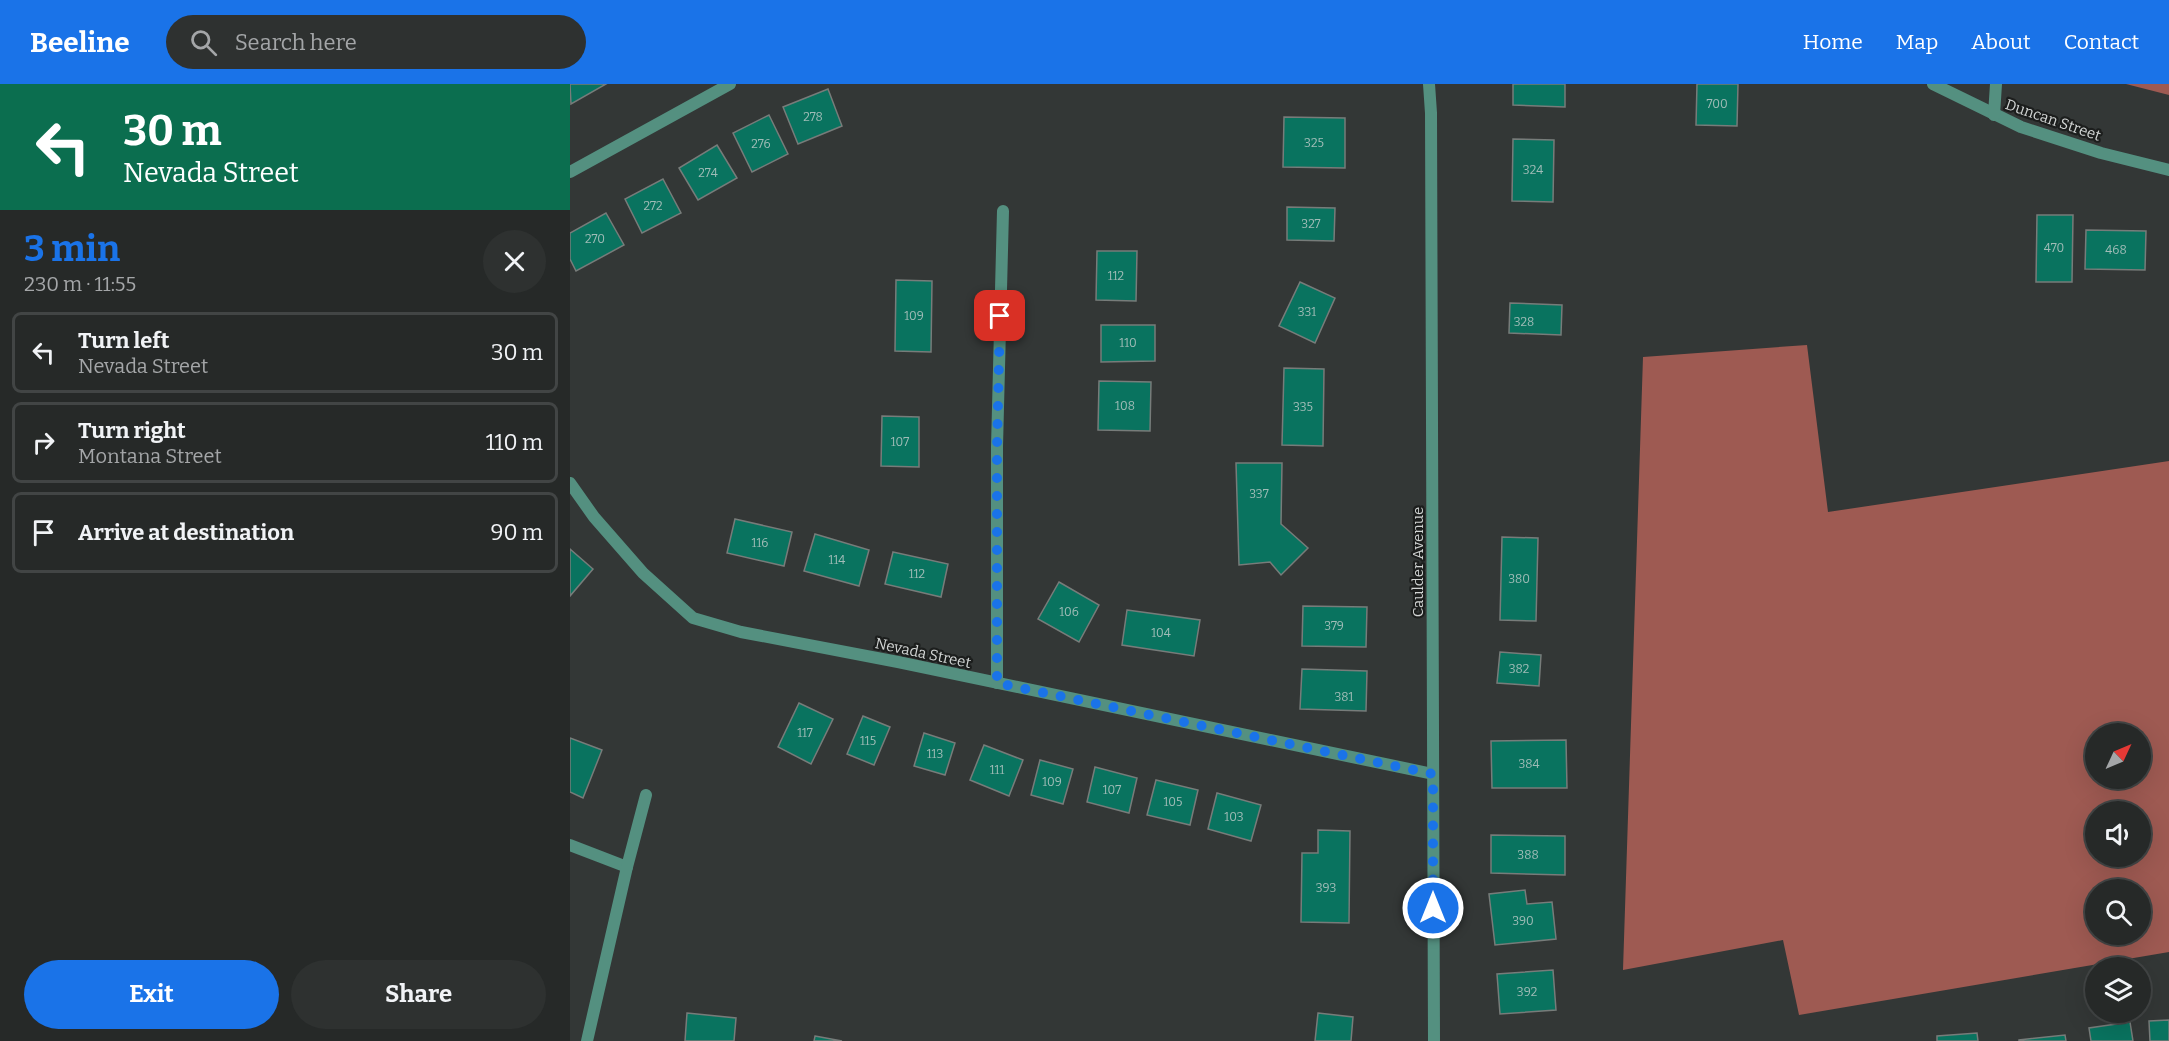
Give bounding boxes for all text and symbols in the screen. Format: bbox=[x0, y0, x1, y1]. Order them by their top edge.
search box bbox=[166, 15, 586, 69]
text: Beeline bbox=[30, 26, 130, 59]
icon: search bbox=[187, 26, 220, 59]
text: Search here bbox=[235, 29, 357, 56]
text: Home bbox=[1803, 29, 1863, 55]
text: Map bbox=[1896, 29, 1938, 55]
text: About bbox=[1971, 29, 2031, 55]
text: Contact bbox=[2064, 29, 2139, 55]
street label: Duncan Street bbox=[2003, 95, 2104, 145]
house number: 700 bbox=[1706, 97, 1728, 111]
text: 30 m bbox=[123, 106, 222, 156]
icon: left bbox=[24, 108, 102, 186]
house number: 278 bbox=[803, 110, 823, 124]
house number: 325 bbox=[1304, 136, 1324, 150]
house number: 276 bbox=[751, 137, 771, 151]
text: Nevada Street bbox=[123, 157, 299, 189]
house number: 324 bbox=[1523, 163, 1543, 177]
house number: 274 bbox=[698, 166, 718, 180]
house number: 272 bbox=[644, 199, 662, 213]
house number: 327 bbox=[1301, 217, 1321, 231]
text: 3 min bbox=[24, 227, 120, 271]
button: close bbox=[483, 230, 546, 293]
house number: 270 bbox=[585, 232, 605, 246]
house number: 470 bbox=[2044, 241, 2064, 255]
house number: 468 bbox=[2105, 243, 2127, 257]
house number: 112 bbox=[1108, 269, 1124, 283]
text: 230 m · 11:55 bbox=[24, 272, 136, 296]
pin bbox=[974, 290, 1025, 341]
icon: arrive bbox=[983, 299, 1016, 332]
house number: 331 bbox=[1298, 305, 1316, 319]
house number: 109 bbox=[904, 309, 924, 323]
house number: 328 bbox=[1514, 315, 1534, 329]
text: Turn left bbox=[78, 327, 170, 354]
icon: left bbox=[27, 336, 60, 369]
house number: 110 bbox=[1119, 336, 1137, 350]
text: 30 m bbox=[491, 339, 543, 366]
text: Nevada Street bbox=[78, 354, 208, 378]
house number: 108 bbox=[1115, 399, 1135, 413]
house number: 335 bbox=[1293, 400, 1313, 414]
text: Turn right bbox=[78, 417, 186, 444]
icon: right bbox=[27, 426, 60, 459]
text: 110 m bbox=[486, 429, 543, 456]
house number: 107 bbox=[891, 435, 909, 449]
text: Montana Street bbox=[78, 444, 222, 468]
house number: 337 bbox=[1249, 487, 1269, 501]
street label: Caulder Avenue bbox=[1409, 507, 1427, 617]
icon: arrive bbox=[27, 516, 60, 549]
text: Arrive at destination bbox=[78, 519, 294, 546]
text: 90 m bbox=[491, 519, 543, 546]
house number: 116 bbox=[752, 536, 768, 550]
house number: 114 bbox=[829, 553, 845, 567]
house number: 112 bbox=[909, 567, 925, 581]
house number: 380 bbox=[1508, 572, 1530, 586]
house number: 106 bbox=[1059, 605, 1079, 619]
house number: 379 bbox=[1324, 619, 1344, 633]
house number: 104 bbox=[1151, 626, 1171, 640]
street label: Nevada Street bbox=[873, 634, 973, 672]
house number: 382 bbox=[1509, 662, 1529, 676]
house number: 381 bbox=[1335, 690, 1354, 704]
north arrow bbox=[2085, 723, 2151, 789]
map controls bbox=[2085, 723, 2151, 1023]
house number: 117 bbox=[797, 726, 813, 740]
house number: 115 bbox=[860, 734, 876, 748]
house number: 113 bbox=[927, 747, 943, 761]
house number: 384 bbox=[1518, 757, 1540, 771]
house number: 111 bbox=[990, 763, 1004, 777]
house number: 109 bbox=[1042, 775, 1062, 789]
house number: 107 bbox=[1103, 783, 1121, 797]
house number: 105 bbox=[1164, 795, 1182, 809]
button: sound bbox=[2085, 801, 2151, 867]
house number: 103 bbox=[1224, 810, 1244, 824]
house number: 388 bbox=[1517, 848, 1539, 862]
position arrow bbox=[1401, 876, 1465, 940]
button: search bbox=[2085, 879, 2151, 945]
house number: 393 bbox=[1316, 881, 1336, 895]
house number: 390 bbox=[1512, 914, 1534, 928]
button: layers bbox=[2085, 957, 2151, 1023]
button: Exit bbox=[24, 960, 279, 1029]
button: Share bbox=[291, 960, 546, 1029]
house number: 392 bbox=[1517, 985, 1537, 999]

